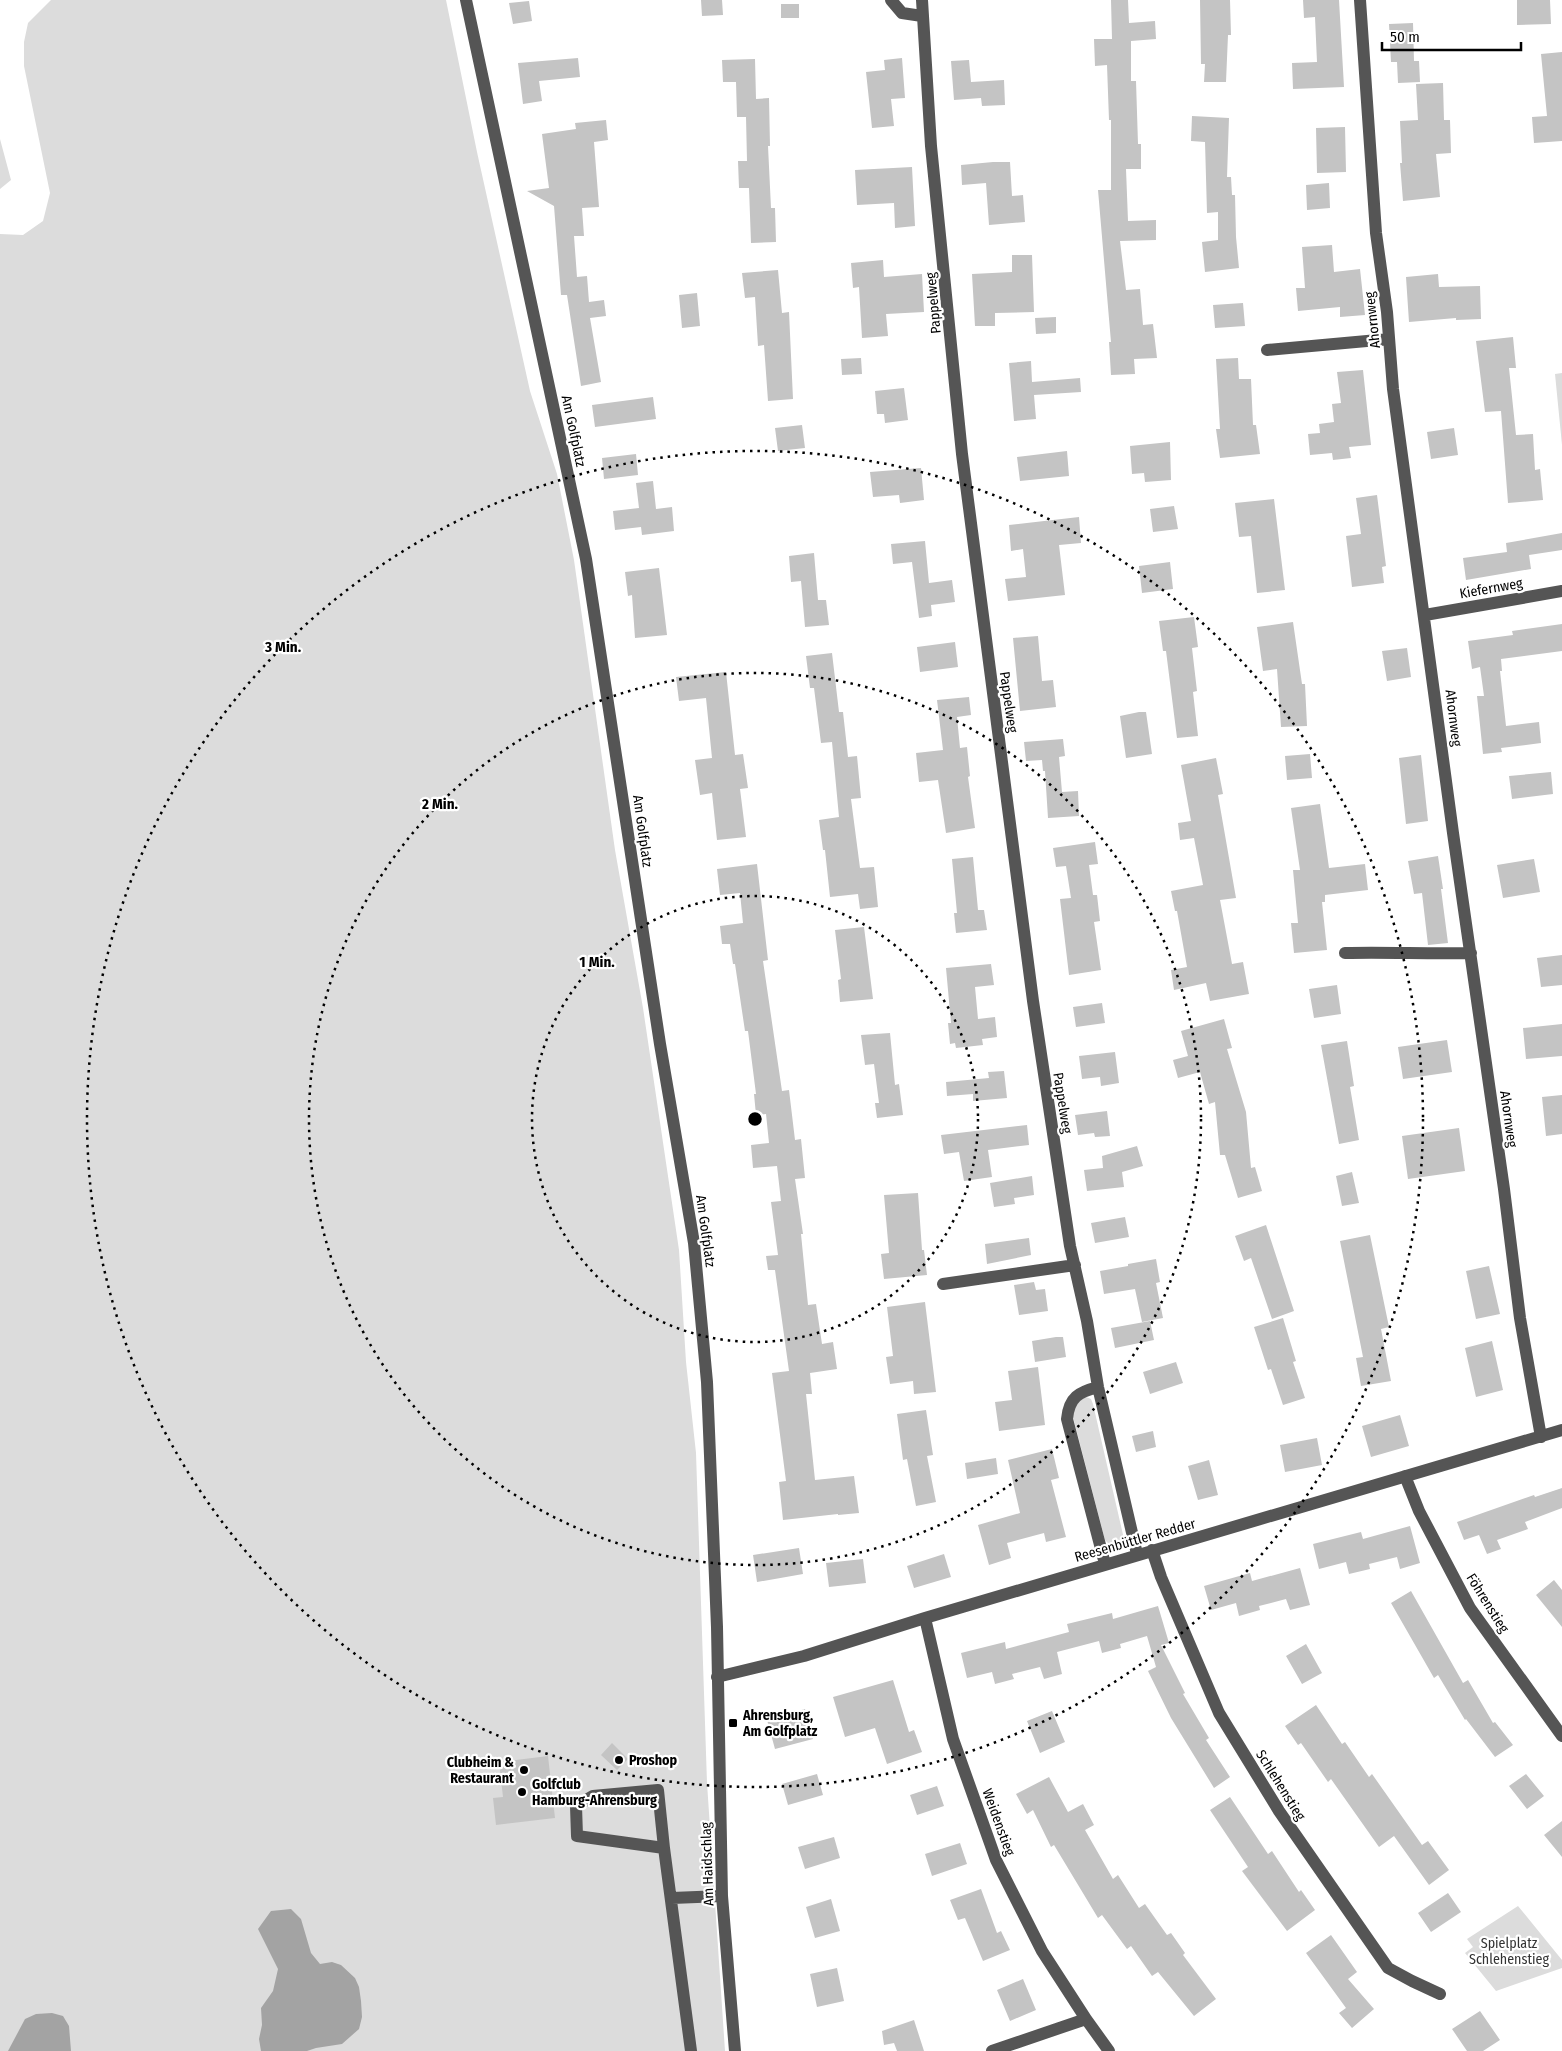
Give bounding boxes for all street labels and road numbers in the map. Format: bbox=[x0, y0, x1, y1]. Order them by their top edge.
street label: Pappelweg bbox=[922, 271, 945, 334]
street label: Ahornweg bbox=[1361, 290, 1384, 349]
street label: Am Golfplatz bbox=[558, 394, 589, 469]
street label: Kiefernweg bbox=[1458, 575, 1524, 602]
street label: Pappelweg bbox=[996, 670, 1021, 734]
street label: Ahornweg bbox=[1442, 689, 1465, 748]
street label: Am Golfplatz bbox=[629, 794, 656, 869]
street label: Pappelweg bbox=[1049, 1071, 1076, 1135]
street label: Ahornweg bbox=[1496, 1090, 1521, 1149]
street label: Am Golfplatz bbox=[692, 1194, 719, 1269]
street label: Reesenbüttler Redder bbox=[1073, 1515, 1198, 1566]
street label: Föhrenstieg bbox=[1463, 1570, 1513, 1636]
street label: Schlehenstieg bbox=[1252, 1747, 1309, 1824]
street label: Weidenstieg bbox=[979, 1786, 1019, 1858]
street label: Am Haidschlag bbox=[698, 1821, 717, 1906]

